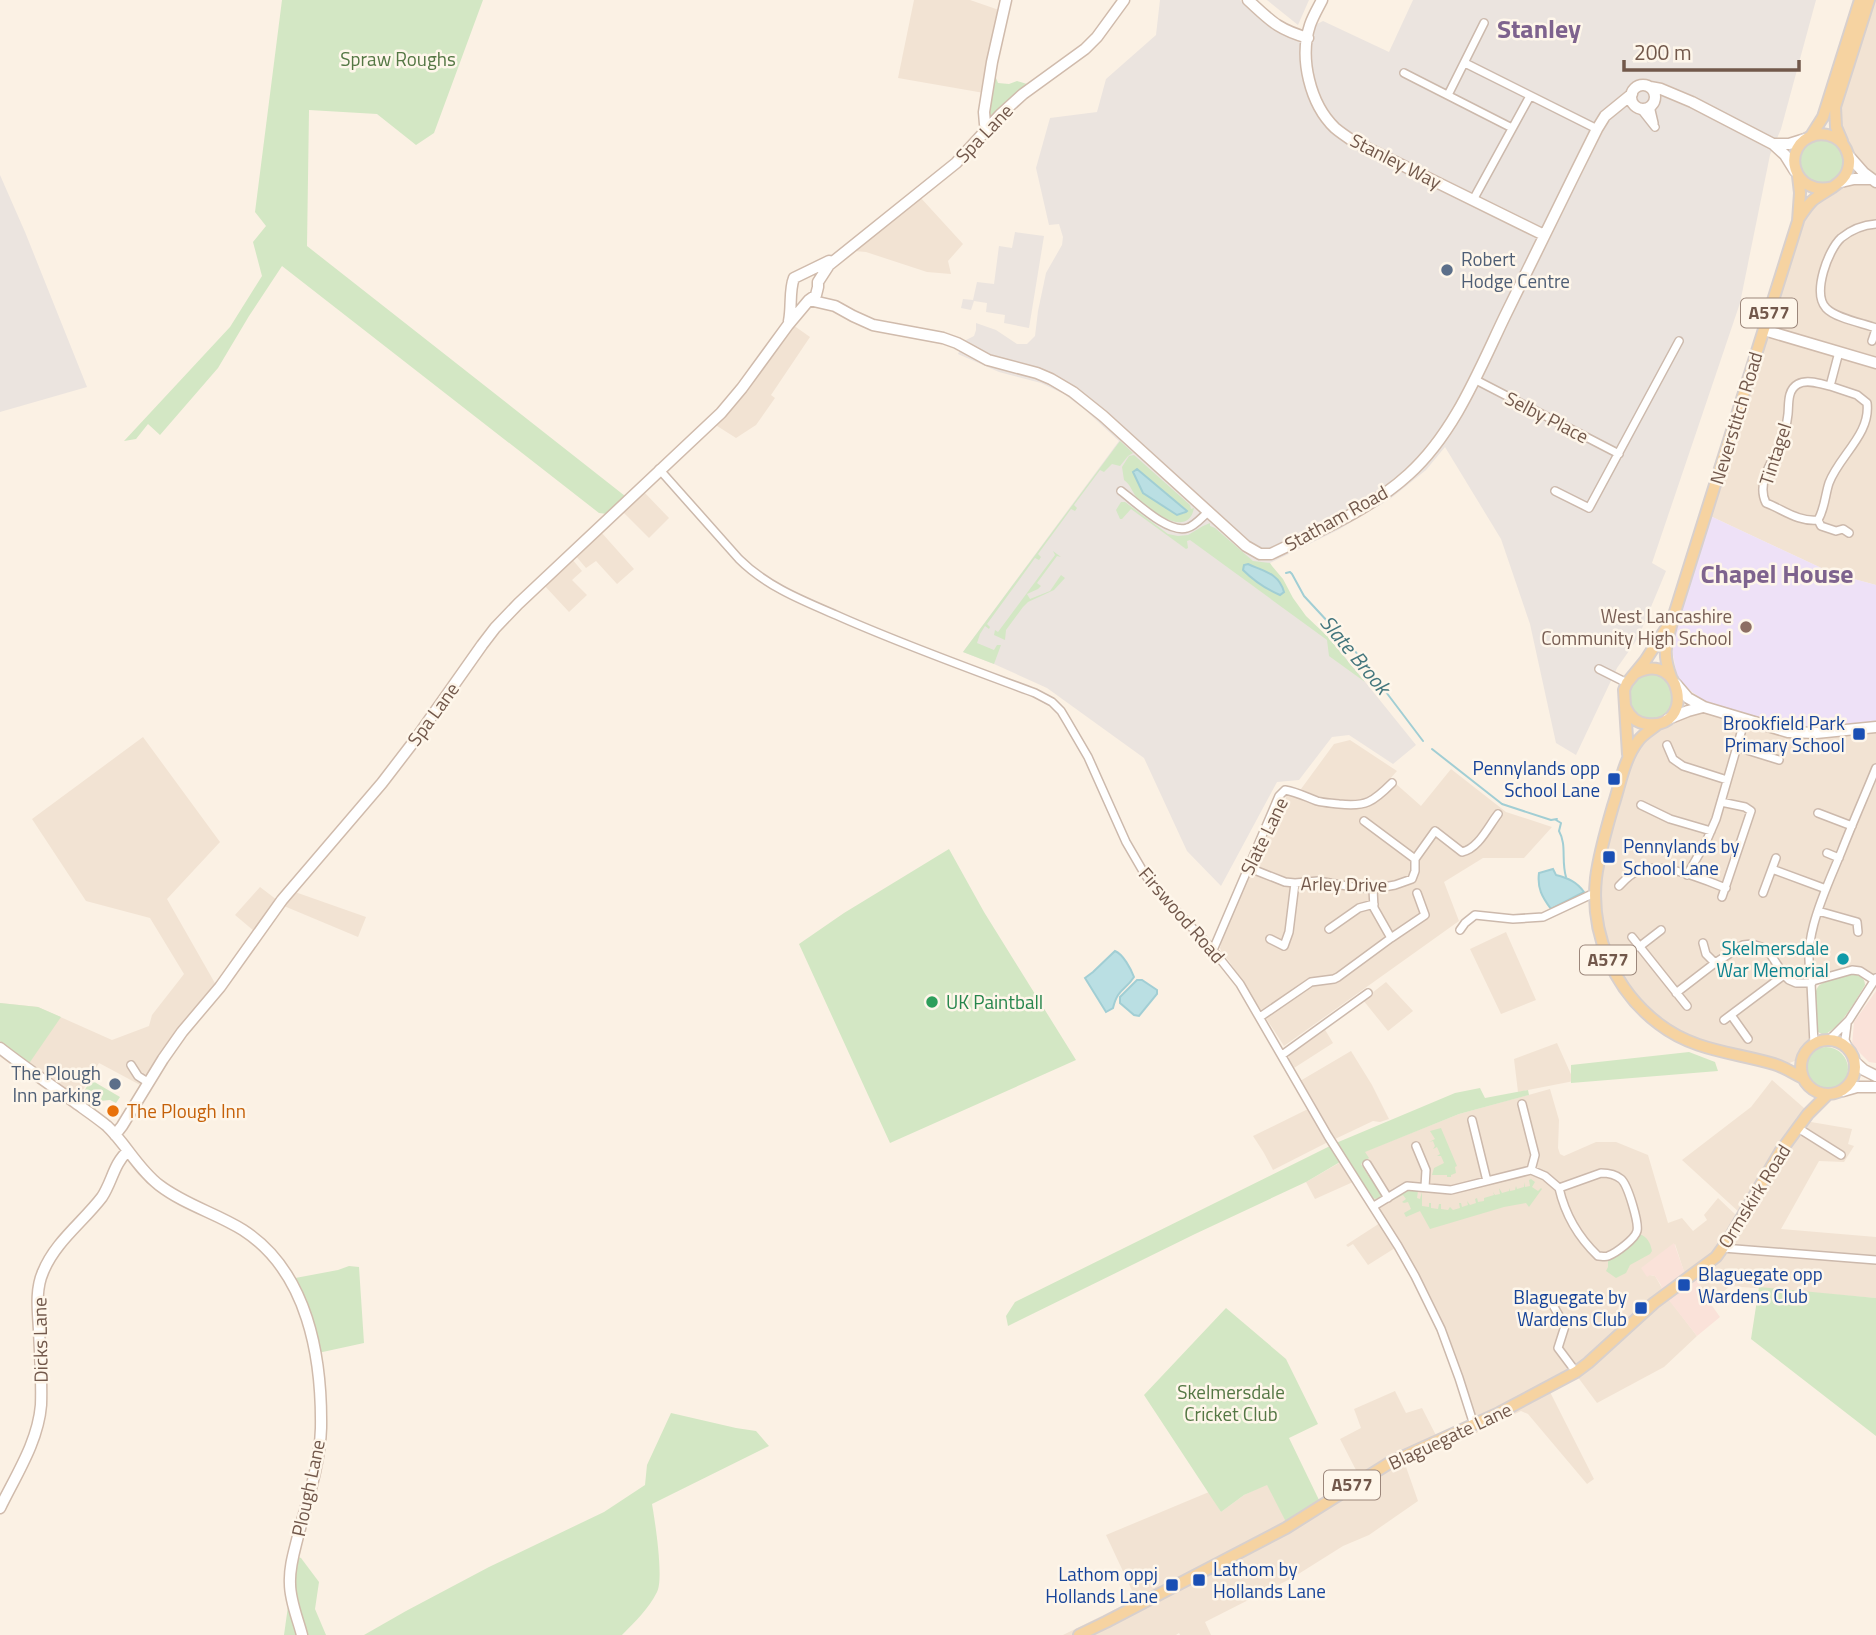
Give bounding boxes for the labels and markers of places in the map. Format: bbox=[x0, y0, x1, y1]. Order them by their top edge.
place label: Robert Hodge Centre bbox=[1461, 244, 1570, 295]
marker: Robert Hodge Centre bbox=[1439, 262, 1455, 278]
place label: West Lancashire Community High School bbox=[1541, 601, 1732, 652]
marker: West Lancashire Community High School bbox=[1738, 619, 1754, 635]
place label: Brookfield Park Primary School bbox=[1723, 708, 1845, 759]
marker: Brookfield Park Primary School bbox=[1851, 726, 1867, 742]
place label: Pennylands opp School Lane bbox=[1473, 753, 1600, 804]
marker: Pennylands opp School Lane bbox=[1606, 771, 1622, 787]
place label: Pennylands by School Lane bbox=[1623, 831, 1739, 882]
marker: Pennylands by School Lane bbox=[1601, 849, 1617, 865]
place label: Skelmersdale War Memorial bbox=[1716, 933, 1829, 984]
marker: Skelmersdale War Memorial bbox=[1835, 951, 1851, 967]
place label: UK Paintball bbox=[946, 987, 1043, 1016]
marker: UK Paintball bbox=[924, 994, 940, 1010]
place label: The Plough Inn parking bbox=[11, 1058, 101, 1109]
marker: The Plough Inn parking bbox=[107, 1076, 123, 1092]
place label: The Plough Inn bbox=[127, 1096, 246, 1125]
marker: The Plough Inn bbox=[105, 1103, 121, 1119]
place label: Blaguegate opp Wardens Club bbox=[1698, 1259, 1823, 1310]
marker: Blaguegate opp Wardens Club bbox=[1676, 1277, 1692, 1293]
place label: Blaguegate by Wardens Club bbox=[1513, 1282, 1627, 1333]
marker: Blaguegate by Wardens Club bbox=[1633, 1300, 1649, 1316]
place label: Lathom by Hollands Lane bbox=[1213, 1554, 1326, 1605]
place label: Lathom oppj Hollands Lane bbox=[1045, 1559, 1158, 1610]
marker: Lathom by Hollands Lane bbox=[1191, 1572, 1207, 1588]
marker: Lathom oppj Hollands Lane bbox=[1164, 1577, 1180, 1593]

